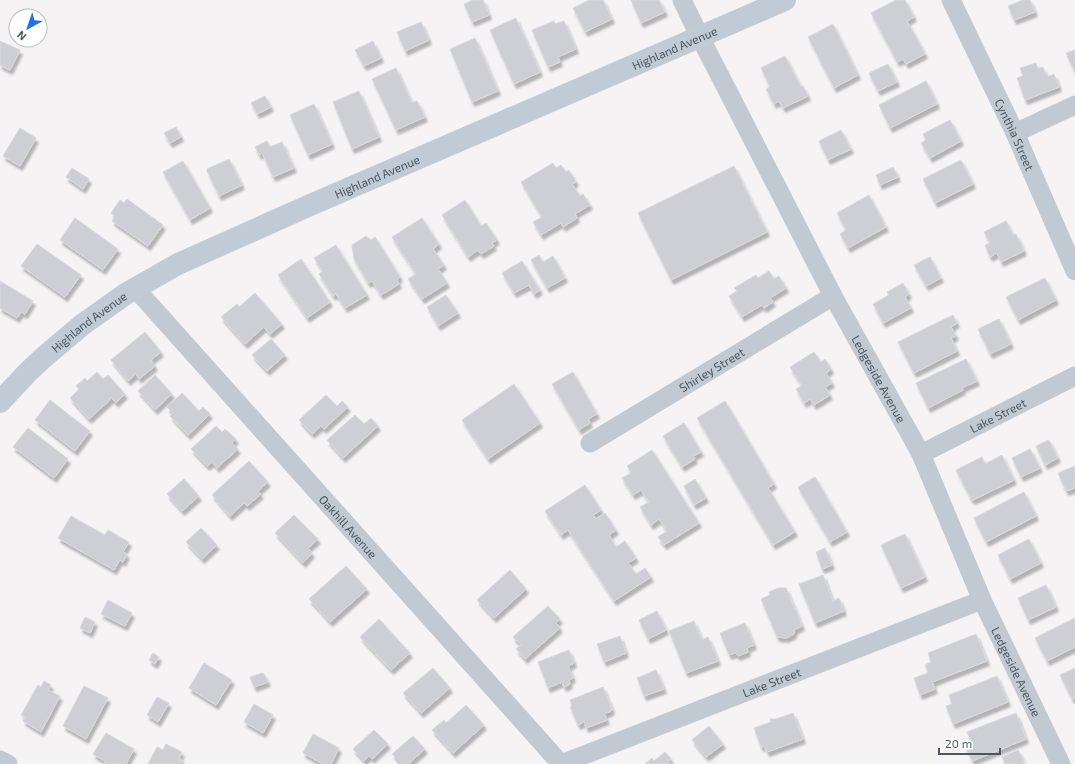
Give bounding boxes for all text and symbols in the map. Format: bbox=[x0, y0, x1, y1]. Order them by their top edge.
north arrow bbox=[8, 8, 48, 48]
street label: Highland Avenue bbox=[630, 23, 719, 72]
text: N bbox=[14, 28, 28, 44]
street label: Cynthia Street bbox=[993, 96, 1038, 173]
street label: Highland Avenue bbox=[332, 152, 422, 201]
street label: Highland Avenue bbox=[48, 289, 129, 355]
street label: Ledgeside Avenue bbox=[849, 333, 909, 425]
street label: Shirley Street bbox=[676, 344, 747, 395]
street label: Lake Street bbox=[967, 395, 1029, 435]
street label: Oakhill Avenue bbox=[316, 492, 380, 561]
street label: Ledgeside Avenue bbox=[989, 625, 1044, 719]
street label: Lake Street bbox=[741, 664, 803, 700]
scale bar bbox=[939, 730, 1000, 756]
text: 20 m bbox=[945, 736, 972, 750]

